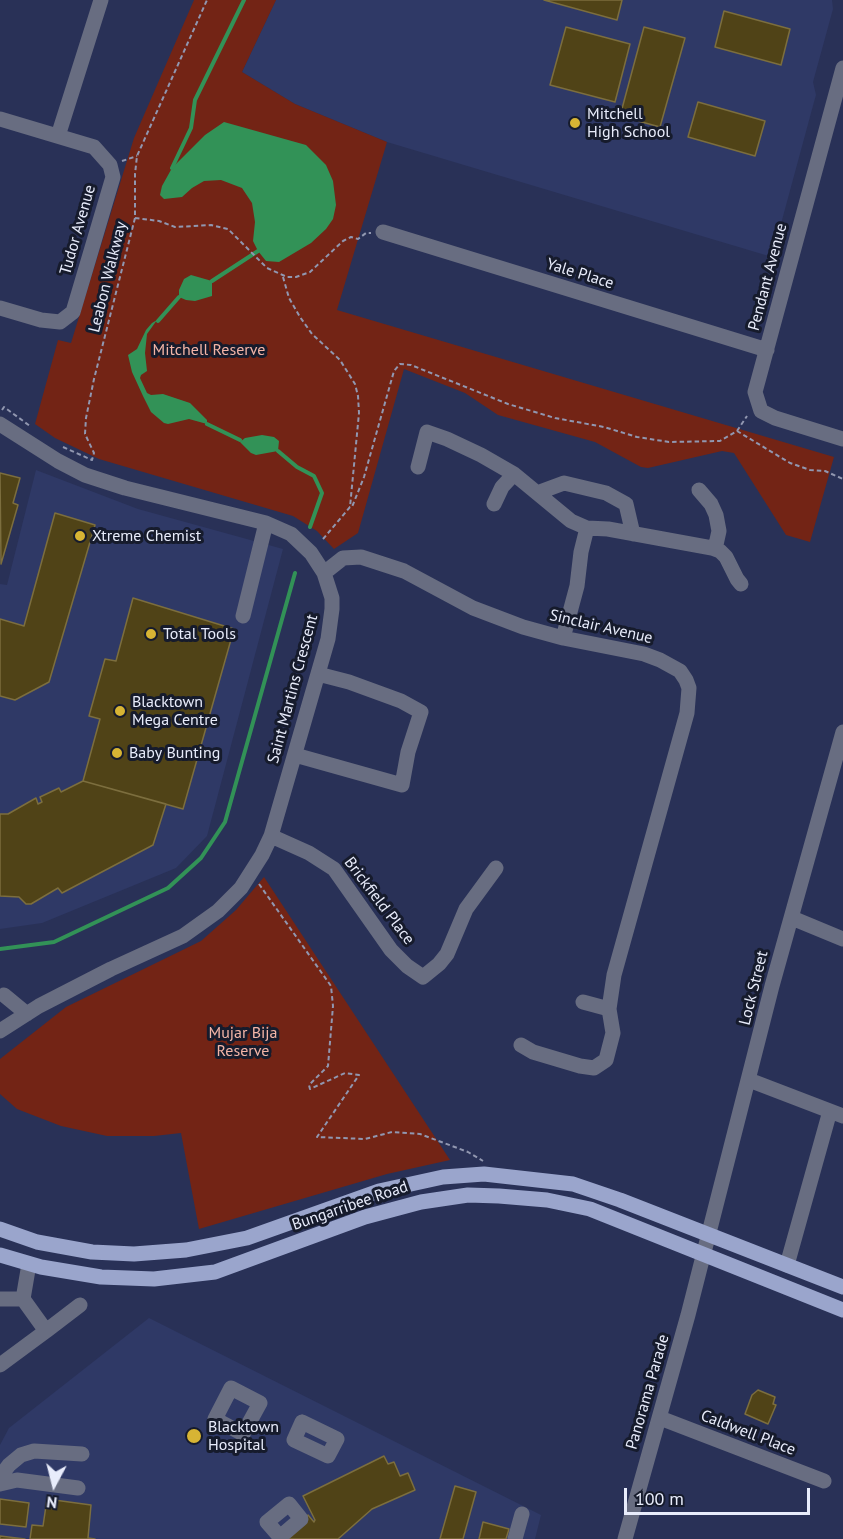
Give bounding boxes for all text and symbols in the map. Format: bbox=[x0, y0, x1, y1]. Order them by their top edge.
place label: Mitchell High School bbox=[587, 104, 670, 142]
marker: Mitchell High School bbox=[568, 116, 582, 130]
street label: Tudor Avenue bbox=[56, 183, 100, 277]
street label: Leabon Walkway bbox=[85, 220, 131, 334]
street label: Pendant Avenue bbox=[744, 221, 792, 333]
street label: Yale Place bbox=[544, 255, 616, 293]
park label: Mitchell Reserve bbox=[153, 340, 265, 360]
place label: Xtreme Chemist bbox=[92, 526, 201, 546]
marker: Xtreme Chemist bbox=[73, 529, 87, 543]
street label: Sinclair Avenue bbox=[548, 606, 654, 648]
street label: Saint Martins Crescent bbox=[264, 612, 322, 766]
place label: Total Tools bbox=[163, 624, 236, 644]
marker: Total Tools bbox=[144, 627, 158, 641]
place label: Blacktown Mega Centre bbox=[132, 692, 218, 730]
marker: Blacktown Mega Centre bbox=[113, 704, 127, 718]
place label: Baby Bunting bbox=[129, 743, 220, 763]
marker: Baby Bunting bbox=[110, 746, 124, 760]
street label: Brickfield Place bbox=[340, 853, 418, 949]
street label: Lock Street bbox=[736, 949, 772, 1027]
park label: Mujar Bija Reserve bbox=[208, 1023, 278, 1061]
street label: Bungarribee Road bbox=[290, 1177, 410, 1235]
street label: Panorama Parade bbox=[622, 1332, 674, 1452]
street label: Caldwell Place bbox=[698, 1406, 798, 1460]
place label: Blacktown Hospital bbox=[208, 1417, 279, 1455]
marker: Blacktown Hospital bbox=[185, 1427, 203, 1445]
north arrow bbox=[24, 1455, 84, 1515]
scale bar bbox=[627, 1476, 813, 1514]
text: 100 m bbox=[635, 1487, 684, 1510]
text: N bbox=[45, 1492, 58, 1513]

